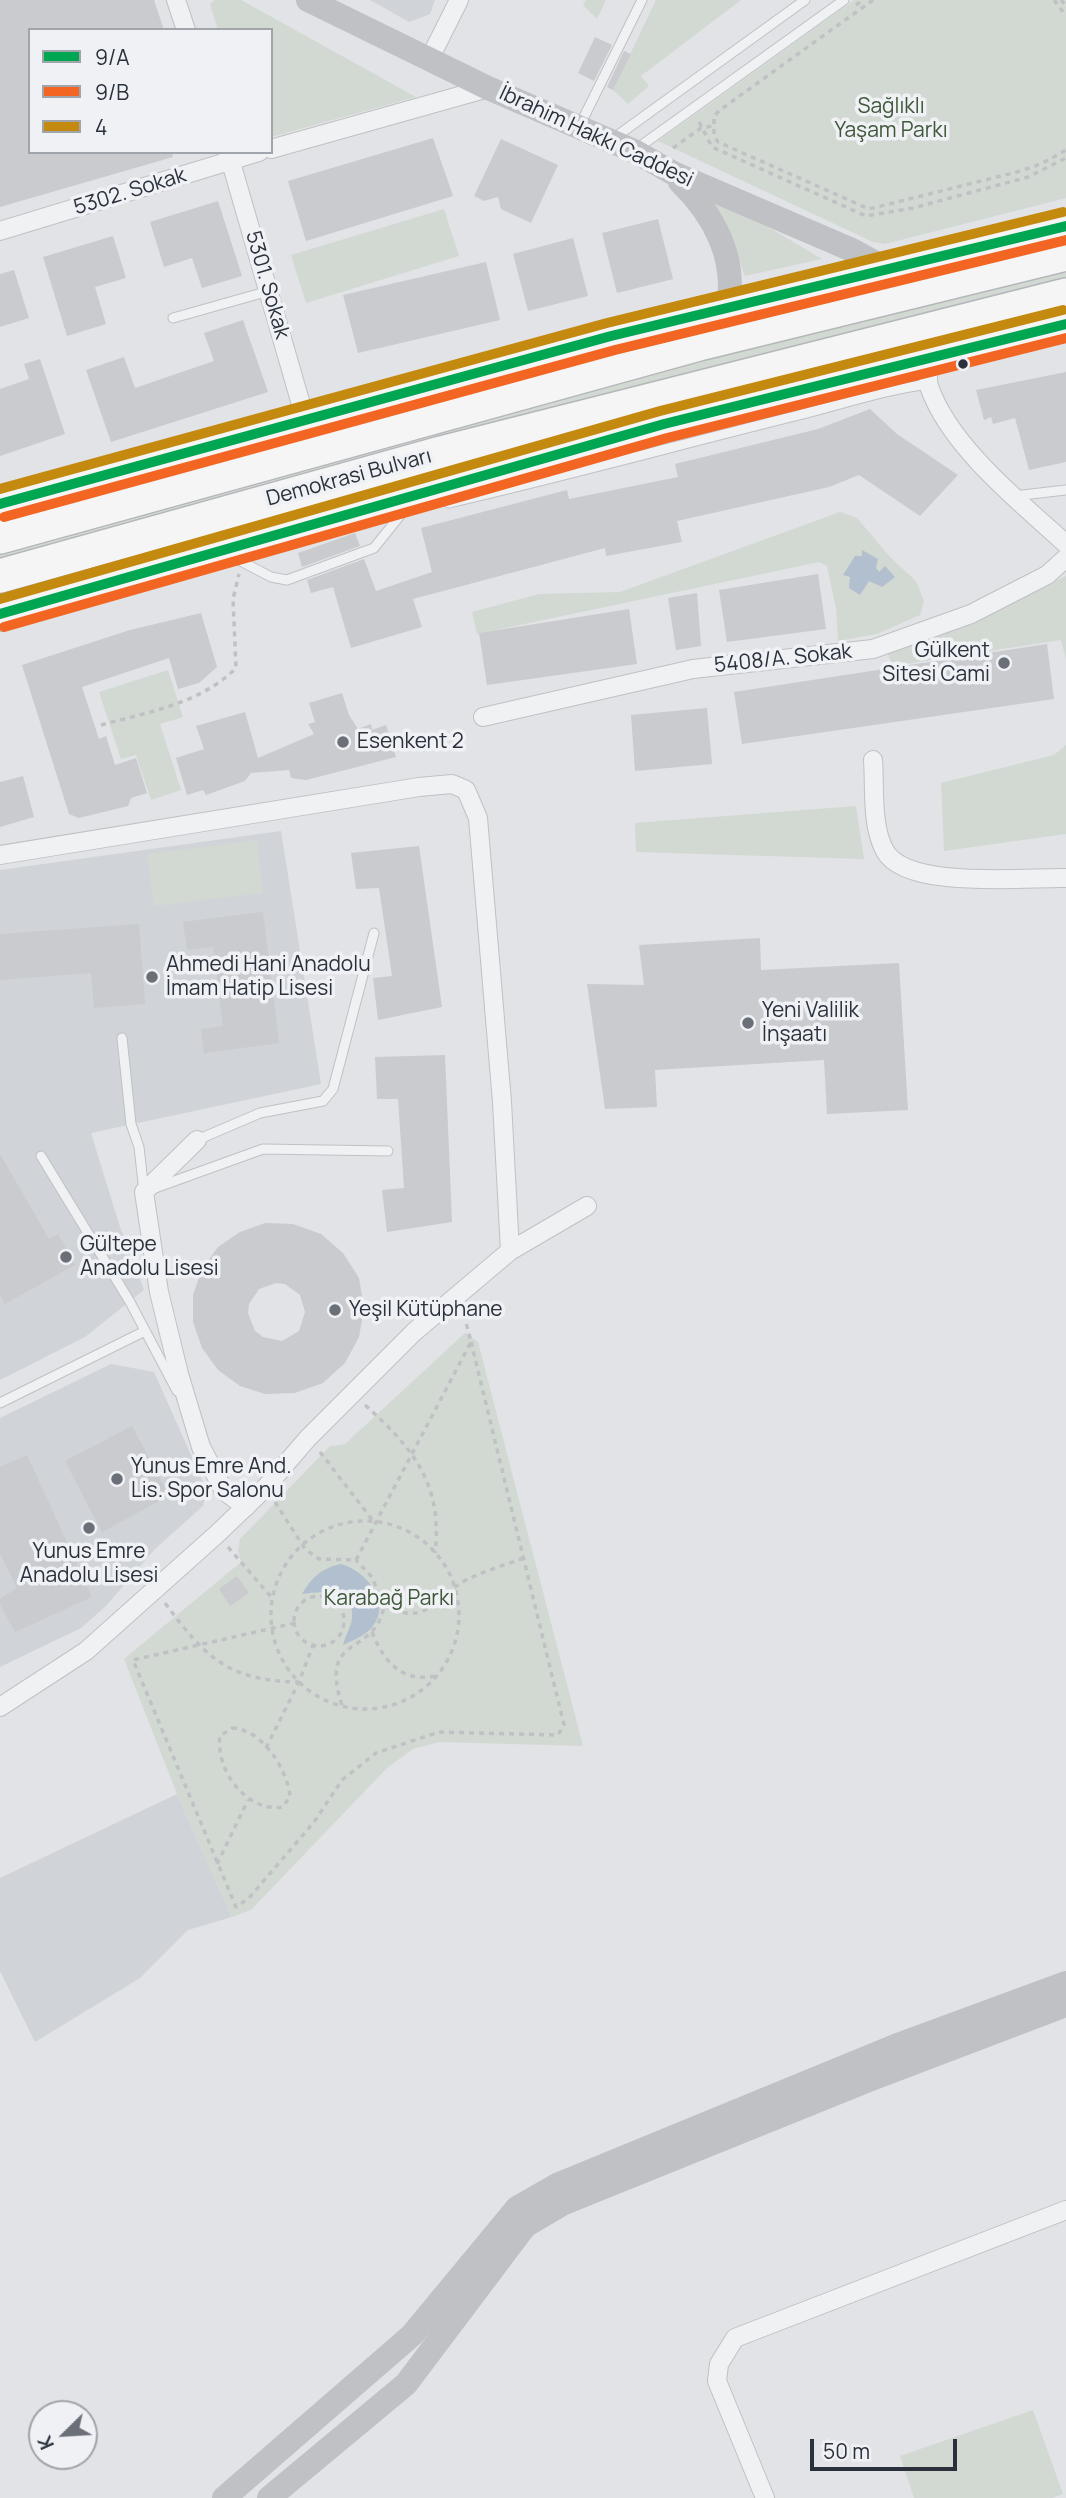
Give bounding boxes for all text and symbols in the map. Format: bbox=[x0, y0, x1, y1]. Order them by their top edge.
legend bbox=[28, 28, 273, 154]
text: 9/A bbox=[95, 43, 129, 71]
text: 9/B bbox=[95, 78, 129, 106]
street label: İbrahim Hakkı Caddesi bbox=[495, 81, 697, 193]
park label: Sağlıklı Yaşam Parkı bbox=[834, 94, 948, 144]
text: 4 bbox=[95, 113, 107, 141]
street label: 5302. Sokak bbox=[71, 163, 189, 221]
street label: 5301. Sokak bbox=[240, 228, 294, 342]
unlabelled marker bbox=[956, 357, 970, 371]
street label: Demokrasi Bulvarı bbox=[264, 444, 434, 512]
place label: Gülkent Sitesi Cami bbox=[882, 638, 990, 688]
street label: 5408/A. Sokak bbox=[713, 639, 853, 679]
marker: Gülkent Sitesi Cami bbox=[996, 655, 1012, 671]
place label: Esenkent 2 bbox=[357, 729, 464, 755]
marker: Esenkent 2 bbox=[335, 734, 351, 750]
place label: Ahmedi Hani Anadolu İmam Hatip Lisesi bbox=[166, 952, 371, 1002]
marker: Ahmedi Hani Anadolu İmam Hatip Lisesi bbox=[144, 969, 160, 985]
place label: Yeni Valilik İnşaatı bbox=[762, 998, 859, 1048]
marker: Yeni Valilik İnşaatı bbox=[740, 1015, 756, 1031]
place label: Gültepe Anadolu Lisesi bbox=[80, 1232, 219, 1282]
marker: Gültepe Anadolu Lisesi bbox=[58, 1249, 74, 1265]
place label: Yeşil Kütüphane bbox=[349, 1297, 503, 1323]
marker: Yeşil Kütüphane bbox=[327, 1302, 343, 1318]
place label: Yunus Emre And. Lis. Spor Salonu bbox=[131, 1454, 292, 1504]
marker: Yunus Emre And. Lis. Spor Salonu bbox=[109, 1471, 125, 1487]
marker: Yunus Emre Anadolu Lisesi bbox=[81, 1520, 97, 1536]
place label: Yunus Emre Anadolu Lisesi bbox=[20, 1539, 158, 1589]
park label: Karabağ Parkı bbox=[324, 1586, 454, 1612]
north arrow bbox=[28, 2400, 98, 2470]
scale bar bbox=[814, 2424, 961, 2468]
text: K bbox=[31, 2432, 60, 2454]
text: 50 m bbox=[823, 2437, 870, 2465]

